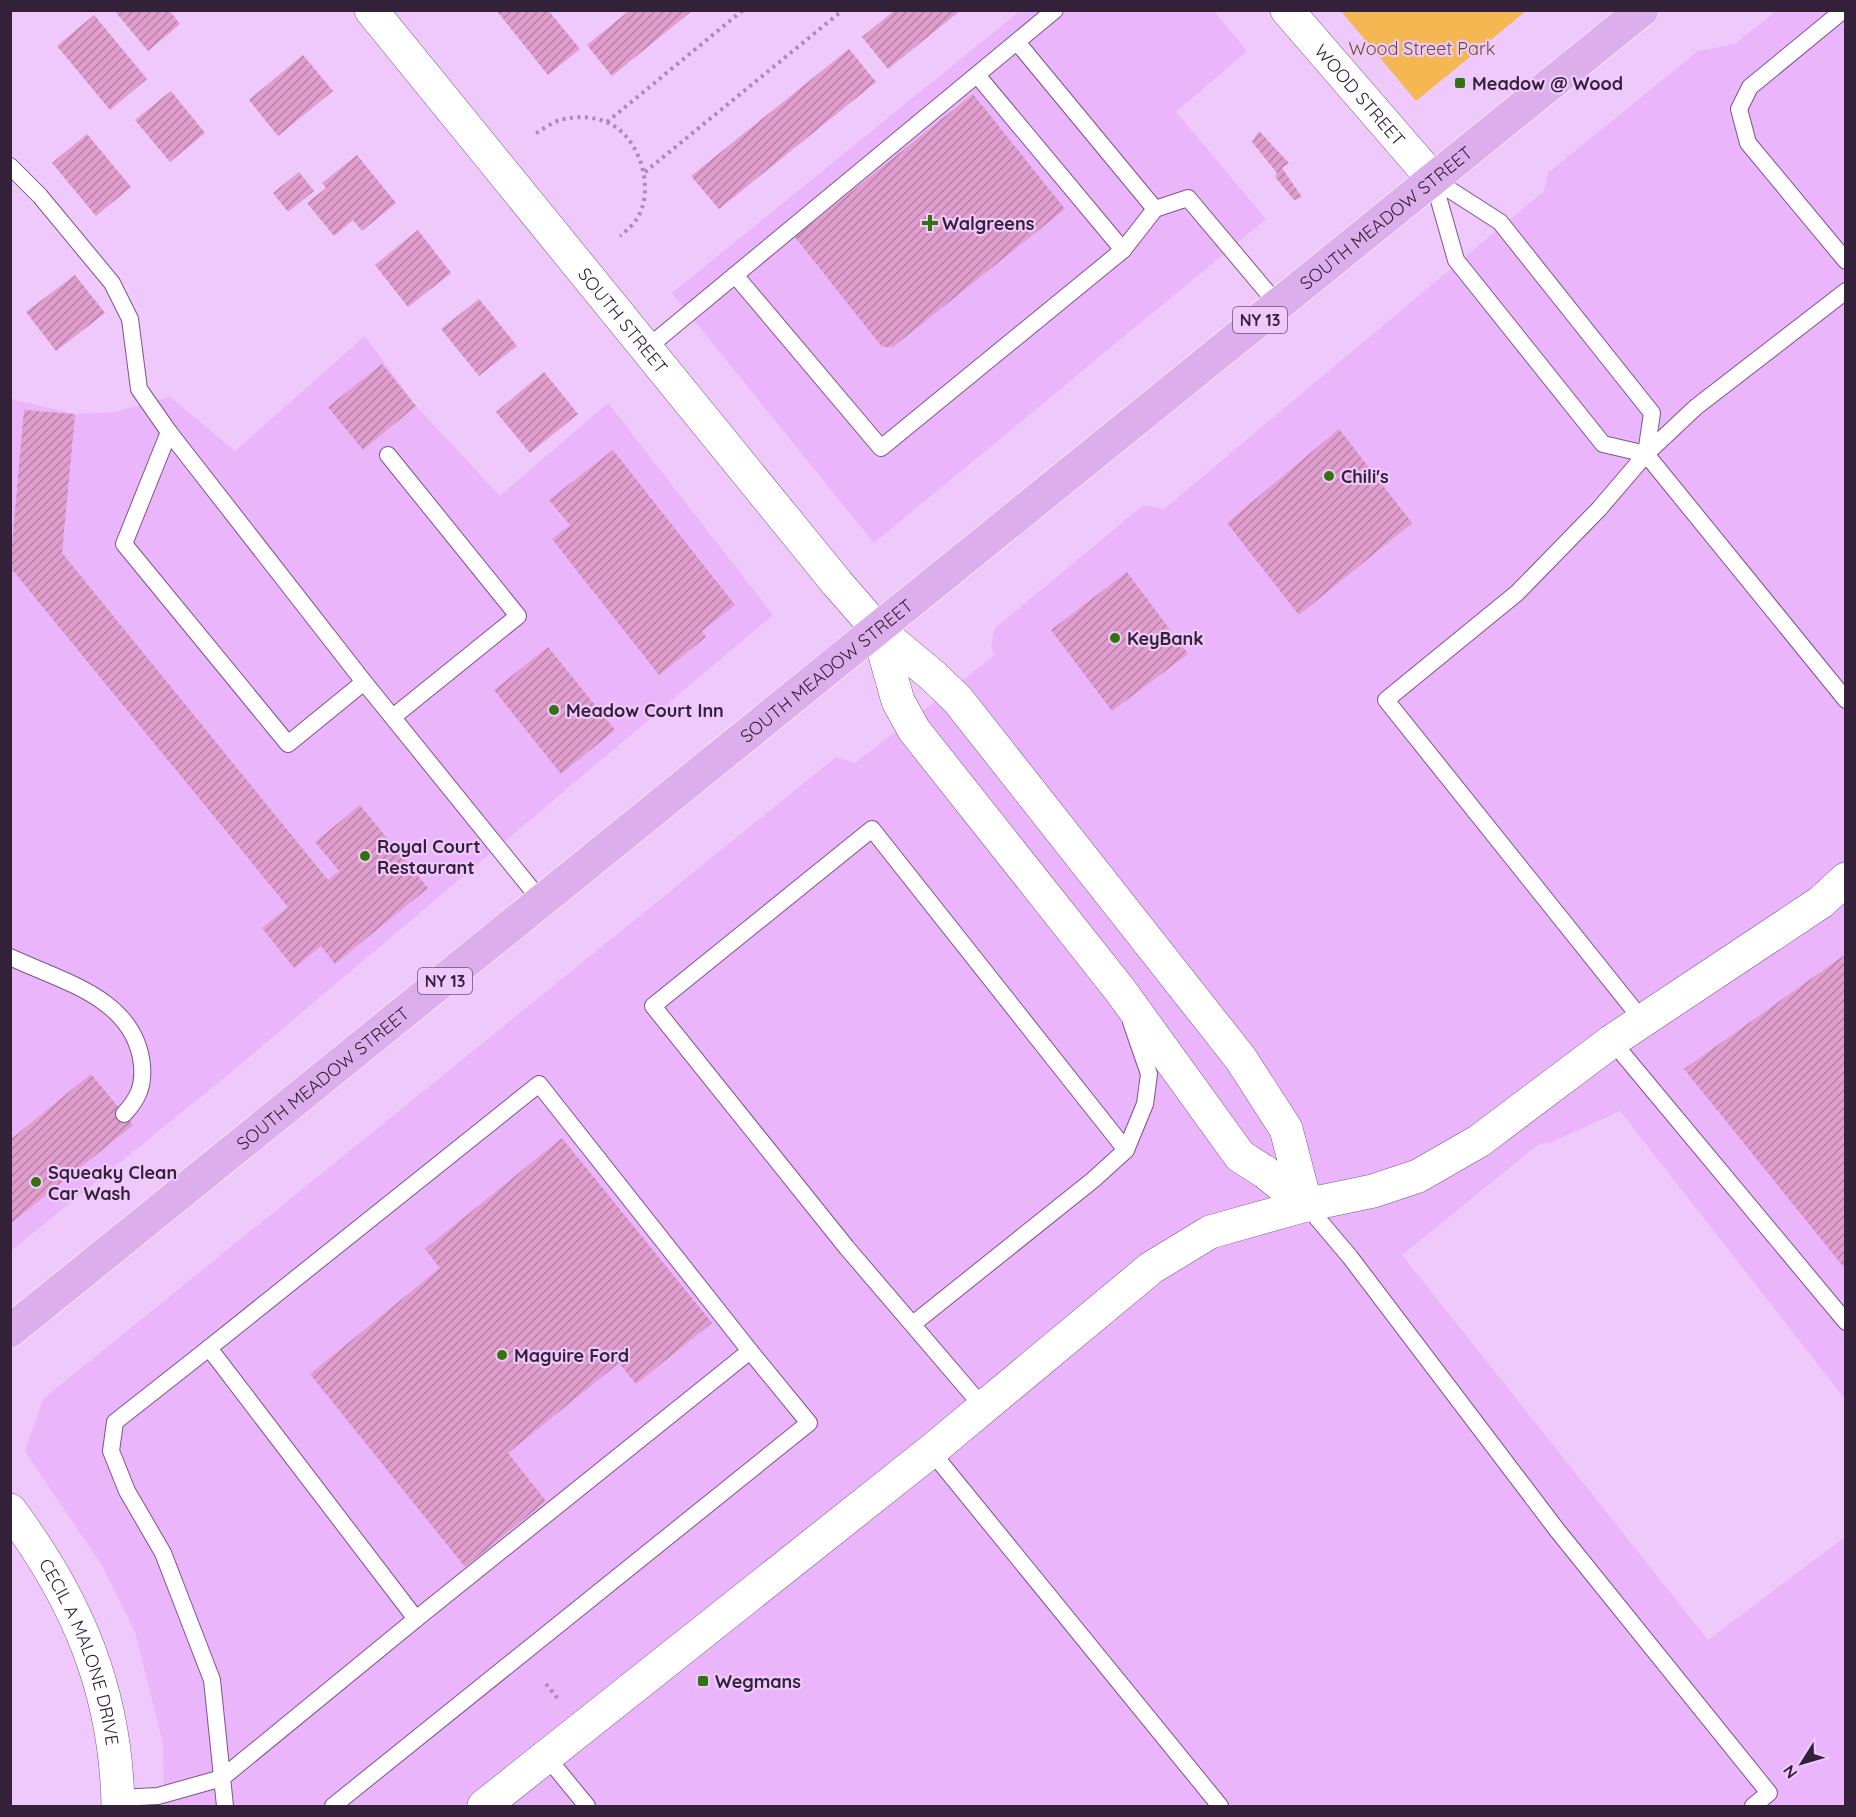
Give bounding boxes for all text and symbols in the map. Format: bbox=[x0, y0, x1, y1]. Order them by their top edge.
park label: Wood Street Park bbox=[1349, 37, 1495, 60]
street label: WOOD STREET bbox=[1310, 39, 1411, 150]
place label: Meadow @ Wood bbox=[1472, 72, 1623, 95]
marker: Meadow @ Wood bbox=[1453, 76, 1467, 90]
street label: SOUTH MEADOW STREET bbox=[1295, 141, 1477, 294]
place label: Walgreens bbox=[942, 212, 1035, 235]
marker: Walgreens bbox=[923, 216, 937, 230]
street label: SOUTH STREET bbox=[573, 263, 673, 378]
road number: NY 13 bbox=[1233, 307, 1287, 333]
place label: Chili's bbox=[1341, 465, 1389, 488]
marker: Chili's bbox=[1322, 469, 1336, 483]
street label: SOUTH MEADOW STREET bbox=[735, 594, 917, 747]
place label: KeyBank bbox=[1127, 627, 1204, 650]
marker: KeyBank bbox=[1108, 631, 1122, 645]
place label: Meadow Court Inn bbox=[566, 699, 724, 722]
marker: Meadow Court Inn bbox=[547, 703, 561, 717]
place label: Royal Court Restaurant bbox=[377, 835, 481, 879]
marker: Royal Court Restaurant bbox=[358, 849, 372, 863]
road number: NY 13 bbox=[418, 968, 472, 994]
street label: SOUTH MEADOW STREET bbox=[231, 1001, 414, 1155]
place label: Squeaky Clean Car Wash bbox=[48, 1161, 177, 1205]
marker: Squeaky Clean Car Wash bbox=[29, 1175, 43, 1189]
place label: Maguire Ford bbox=[514, 1344, 629, 1367]
marker: Maguire Ford bbox=[495, 1348, 509, 1362]
street label: CECIL A MALONE DRIVE bbox=[34, 1554, 125, 1747]
place label: Wegmans bbox=[715, 1670, 801, 1693]
marker: Wegmans bbox=[696, 1674, 710, 1688]
north arrow bbox=[1772, 1733, 1832, 1793]
text: N bbox=[1778, 1761, 1802, 1783]

